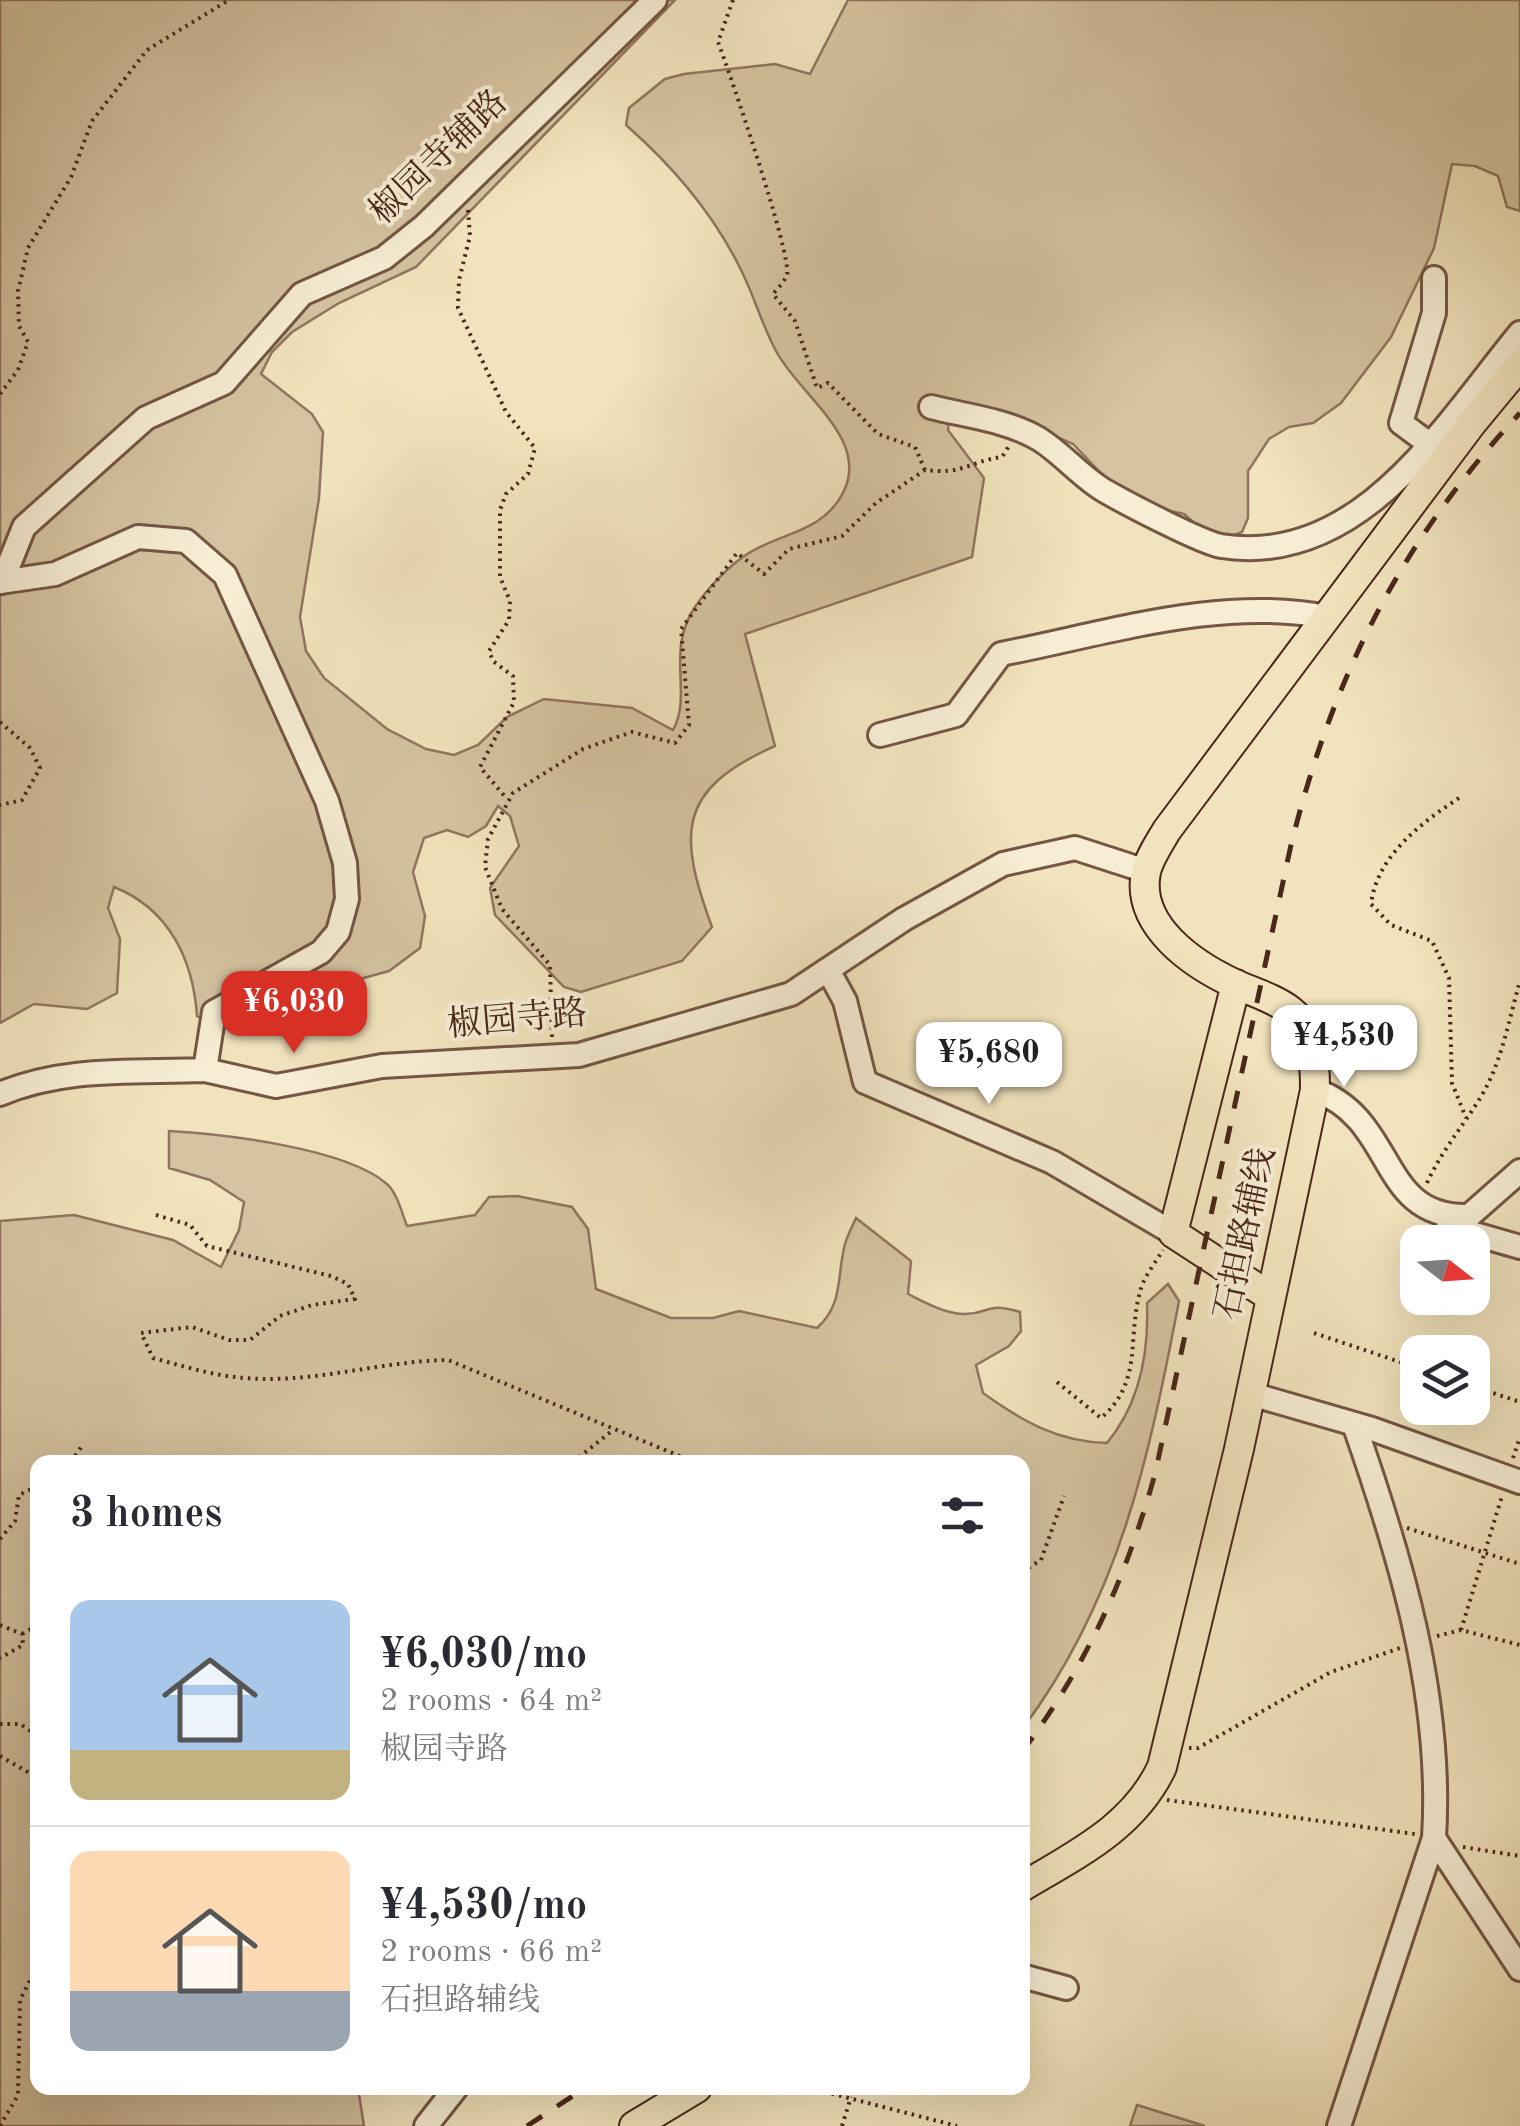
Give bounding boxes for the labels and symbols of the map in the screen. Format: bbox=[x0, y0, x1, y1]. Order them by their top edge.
street label: 椒园寺辅路 bbox=[362, 82, 514, 231]
pin: ¥6,030 bbox=[213, 971, 375, 1056]
street label: 椒园寺路 bbox=[445, 993, 588, 1044]
pin: ¥4,530 bbox=[1263, 1005, 1425, 1090]
pin: ¥5,680 bbox=[908, 1022, 1070, 1107]
street label: 石担路辅线 bbox=[1208, 1144, 1281, 1323]
north arrow bbox=[1400, 1225, 1490, 1315]

